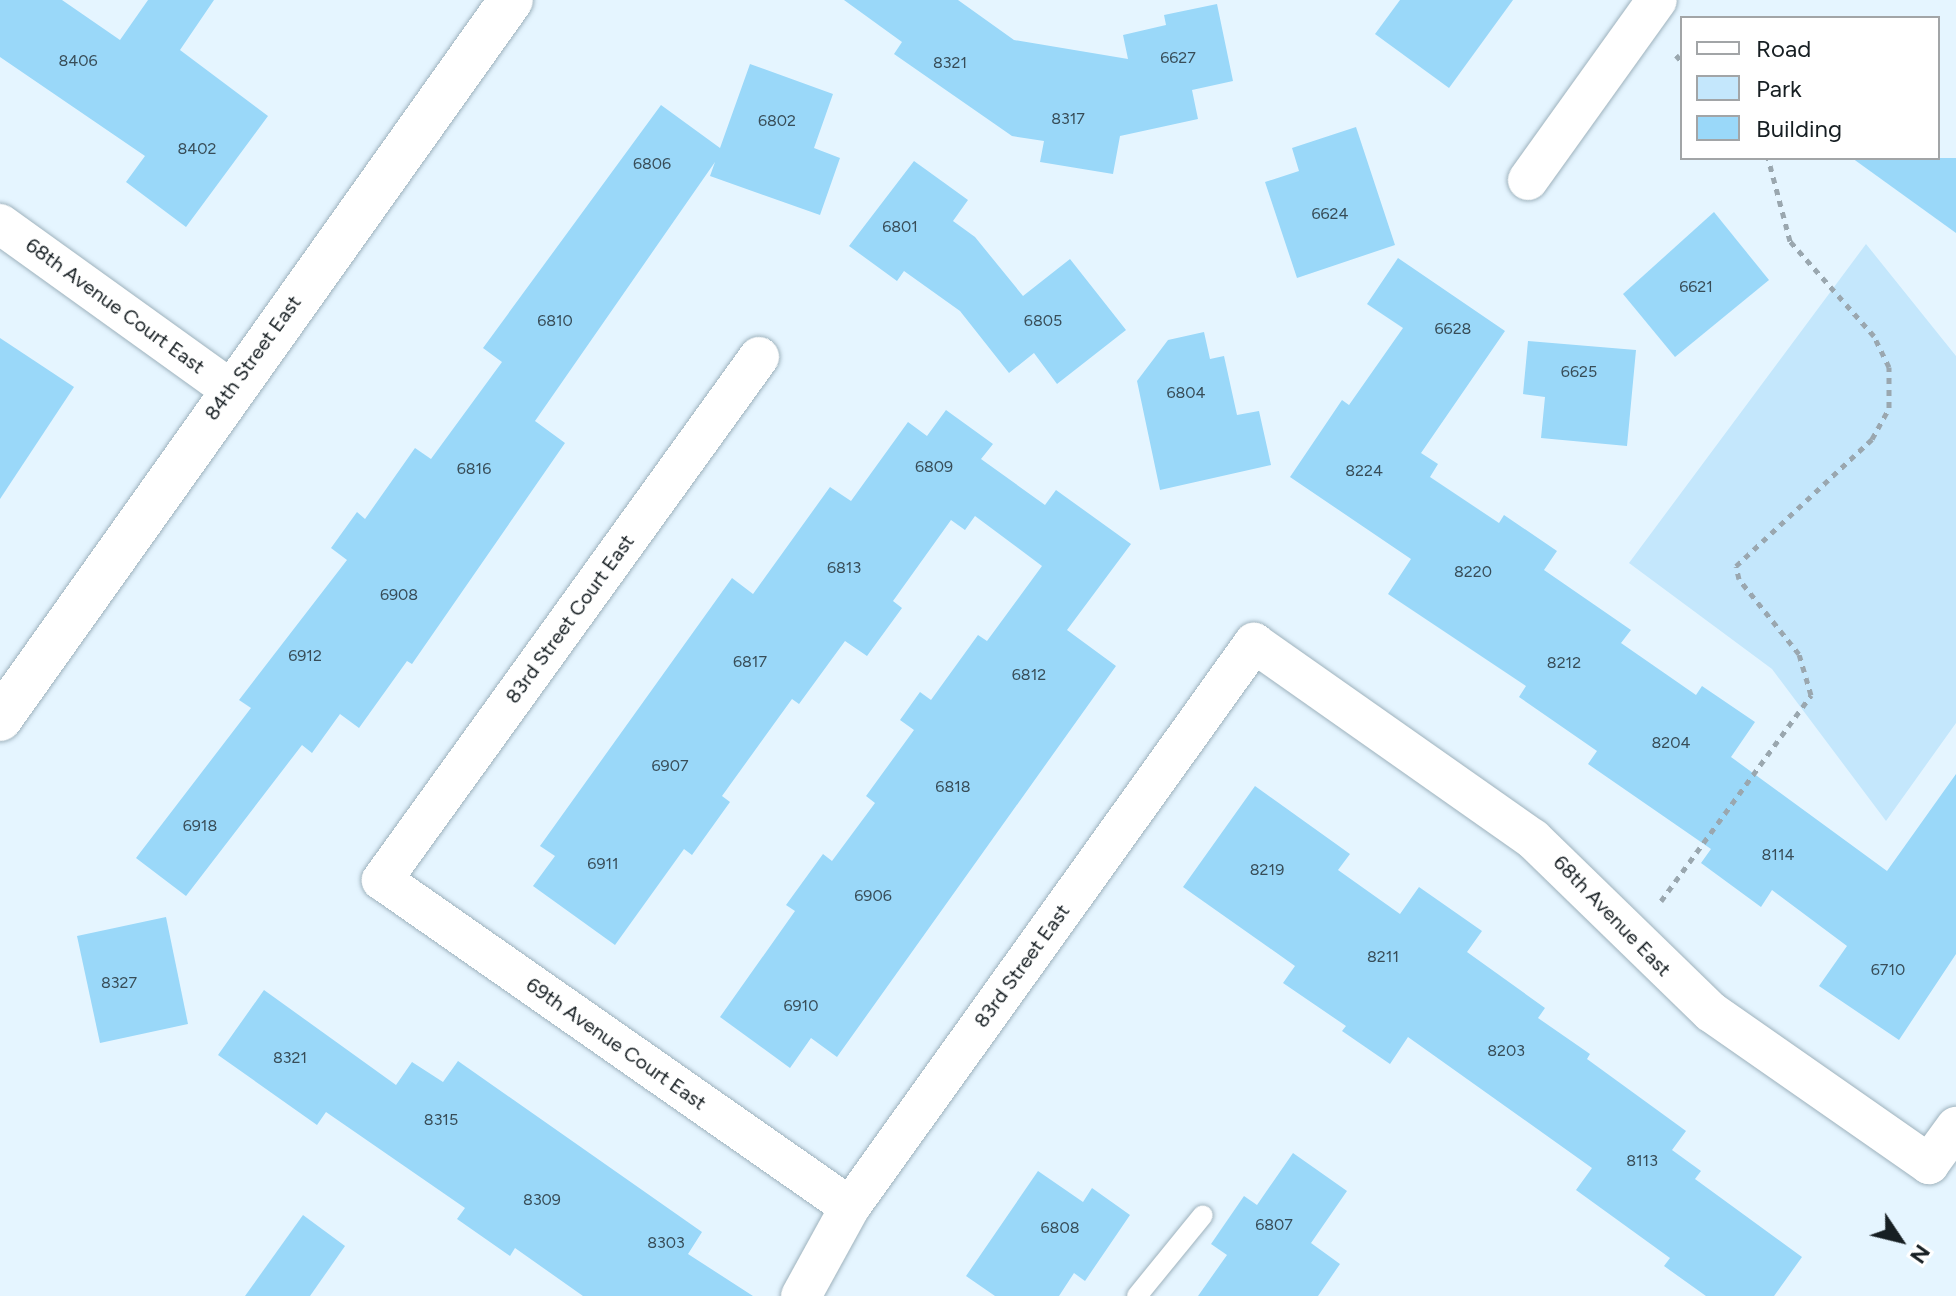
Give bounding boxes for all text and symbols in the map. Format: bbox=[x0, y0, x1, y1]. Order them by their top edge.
legend bbox=[1680, 16, 1940, 160]
text: Road bbox=[1756, 34, 1811, 63]
house number: 6627 bbox=[1160, 48, 1196, 68]
house number: 8406 bbox=[58, 51, 98, 71]
house number: 8321 bbox=[933, 53, 967, 73]
text: Park bbox=[1756, 74, 1802, 103]
house number: 8317 bbox=[1051, 109, 1085, 129]
house number: 6802 bbox=[758, 111, 796, 131]
text: Building bbox=[1756, 114, 1842, 143]
house number: 8402 bbox=[178, 139, 216, 159]
house number: 6806 bbox=[633, 154, 671, 174]
house number: 6624 bbox=[1312, 204, 1348, 224]
house number: 6801 bbox=[882, 217, 918, 237]
street label: 68th Avenue Court East bbox=[21, 233, 209, 379]
house number: 6621 bbox=[1679, 277, 1713, 297]
street label: 84th Street East bbox=[200, 291, 306, 425]
house number: 6810 bbox=[537, 311, 573, 331]
house number: 6805 bbox=[1024, 311, 1062, 331]
house number: 6628 bbox=[1435, 319, 1471, 339]
house number: 6625 bbox=[1561, 362, 1597, 382]
house number: 6804 bbox=[1166, 383, 1206, 403]
house number: 6809 bbox=[915, 457, 953, 477]
house number: 6816 bbox=[457, 459, 491, 479]
house number: 8224 bbox=[1345, 461, 1383, 481]
street label: 83rd Street Court East bbox=[501, 530, 639, 708]
house number: 6813 bbox=[827, 558, 861, 578]
house number: 8220 bbox=[1454, 562, 1492, 582]
house number: 6908 bbox=[380, 585, 418, 605]
house number: 6912 bbox=[288, 646, 322, 666]
house number: 6817 bbox=[733, 652, 767, 672]
house number: 8212 bbox=[1547, 653, 1581, 673]
house number: 6812 bbox=[1012, 665, 1046, 685]
house number: 8204 bbox=[1652, 733, 1690, 753]
house number: 6907 bbox=[652, 756, 688, 776]
house number: 6818 bbox=[935, 777, 971, 797]
house number: 6918 bbox=[183, 816, 217, 836]
house number: 8114 bbox=[1762, 845, 1794, 865]
street label: 68th Avenue East bbox=[1548, 851, 1676, 981]
house number: 6911 bbox=[587, 854, 619, 874]
house number: 8219 bbox=[1250, 860, 1284, 880]
house number: 6906 bbox=[854, 886, 892, 906]
street label: 83rd Street East bbox=[969, 900, 1075, 1032]
house number: 8211 bbox=[1367, 947, 1399, 967]
house number: 6710 bbox=[1871, 960, 1905, 980]
house number: 8327 bbox=[101, 973, 137, 993]
street label: 69th Avenue Court East bbox=[521, 973, 711, 1115]
house number: 6910 bbox=[784, 996, 818, 1016]
house number: 8203 bbox=[1487, 1041, 1525, 1061]
house number: 8321 bbox=[273, 1048, 307, 1068]
house number: 8315 bbox=[424, 1110, 458, 1130]
house number: 8113 bbox=[1626, 1151, 1658, 1171]
house number: 8309 bbox=[523, 1190, 561, 1210]
north arrow bbox=[1860, 1200, 1940, 1280]
house number: 6807 bbox=[1255, 1215, 1293, 1235]
house number: 6808 bbox=[1041, 1218, 1079, 1238]
house number: 8303 bbox=[647, 1233, 685, 1253]
text: N bbox=[1904, 1239, 1936, 1269]

